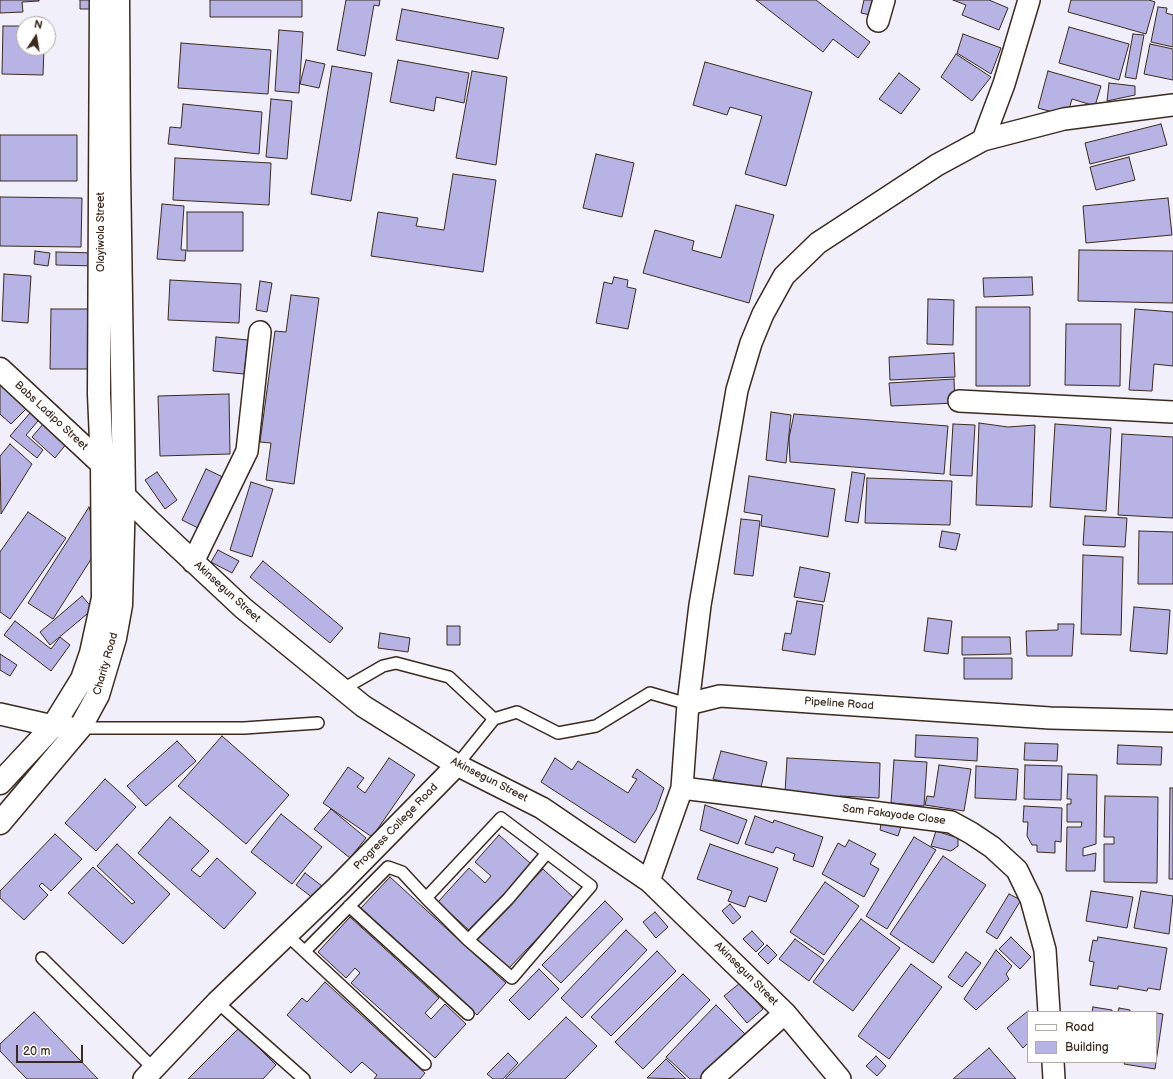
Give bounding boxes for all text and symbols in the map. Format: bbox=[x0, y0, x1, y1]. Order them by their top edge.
north arrow bbox=[16, 16, 56, 56]
text: N bbox=[33, 18, 44, 32]
street label: Olayiwola Street bbox=[94, 192, 108, 272]
street label: Babs Ladipo Street bbox=[12, 379, 90, 453]
street label: Akinsegun Street bbox=[191, 559, 263, 625]
street label: Charity Road bbox=[91, 631, 121, 697]
street label: Pipeline Road bbox=[804, 695, 874, 713]
street label: Akinsegun Street bbox=[448, 755, 530, 805]
street label: Progress College Road bbox=[351, 781, 441, 873]
street label: Sam Fakayode Close bbox=[842, 802, 946, 828]
street label: Akinsegun Street bbox=[711, 939, 781, 1009]
legend bbox=[1027, 1011, 1157, 1063]
text: Road bbox=[1065, 1020, 1094, 1035]
scale bar bbox=[18, 1037, 85, 1063]
text: Building bbox=[1065, 1040, 1109, 1055]
text: 20 m bbox=[23, 1044, 50, 1059]

